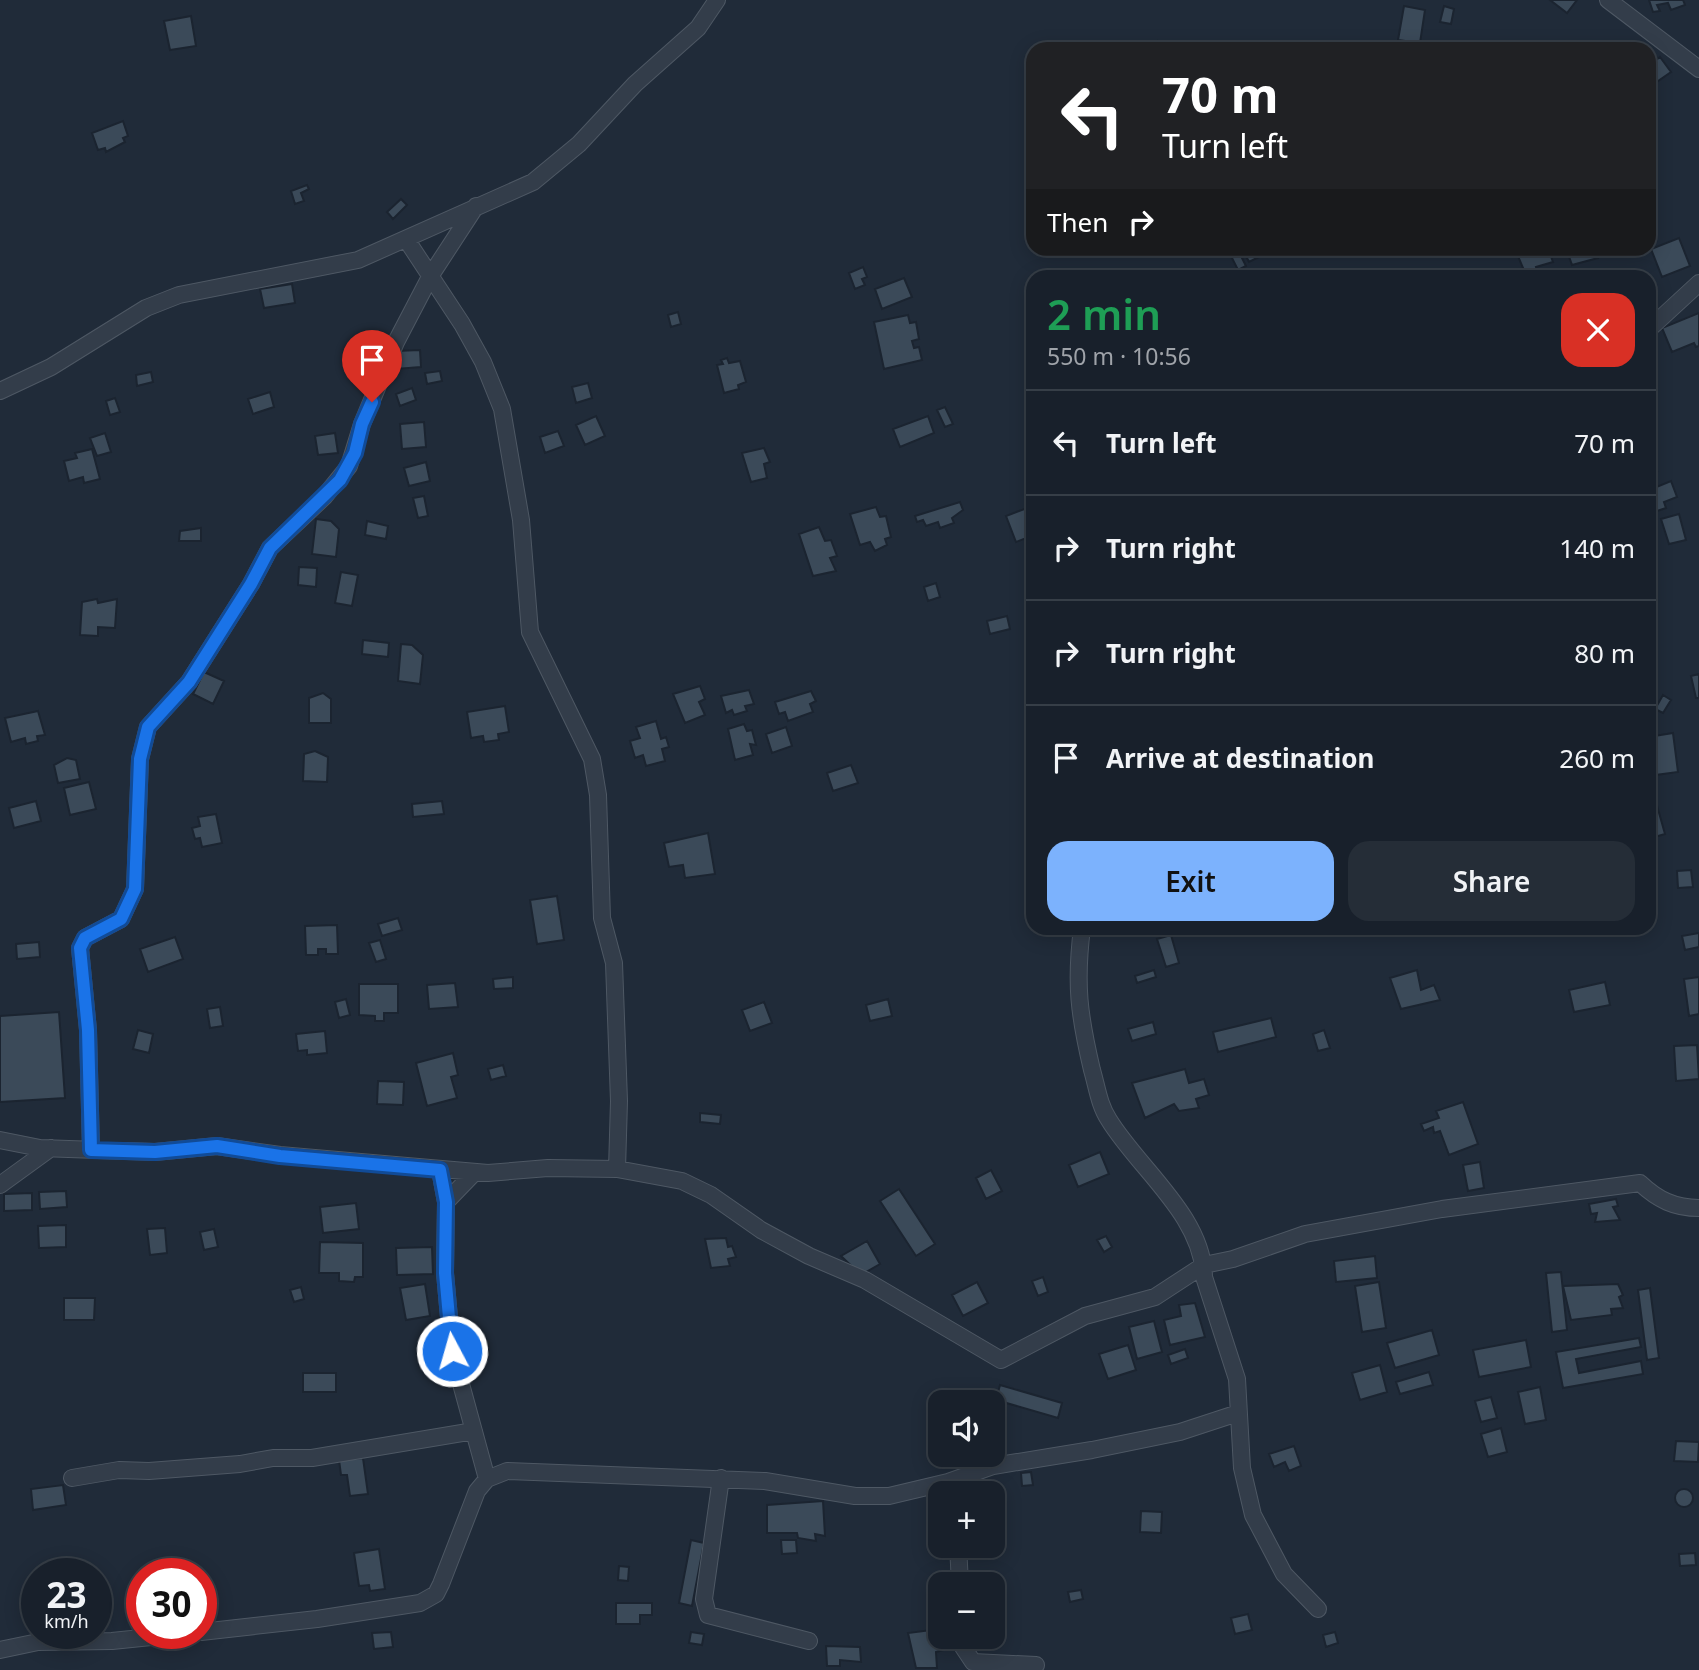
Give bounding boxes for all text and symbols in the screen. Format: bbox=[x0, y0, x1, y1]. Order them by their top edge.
text: 70 m bbox=[1162, 61, 1279, 127]
icon: left bbox=[1047, 70, 1138, 161]
text: Turn left bbox=[1162, 124, 1288, 167]
icon: right bbox=[1122, 203, 1160, 241]
text: Then bbox=[1047, 204, 1108, 240]
text: 2 min bbox=[1047, 285, 1161, 342]
button: close bbox=[1561, 293, 1635, 367]
pin bbox=[342, 330, 402, 402]
text: 550 m · 10:56 bbox=[1047, 340, 1191, 372]
icon: arrive bbox=[353, 341, 391, 379]
icon: left bbox=[1047, 424, 1085, 462]
text: Turn left bbox=[1106, 425, 1217, 461]
text: 70 m bbox=[1574, 425, 1635, 461]
icon: right bbox=[1047, 529, 1085, 567]
text: Turn right bbox=[1106, 530, 1236, 566]
text: 140 m bbox=[1559, 530, 1635, 566]
icon: right bbox=[1047, 634, 1085, 672]
text: Turn right bbox=[1106, 635, 1236, 671]
text: 80 m bbox=[1574, 635, 1635, 671]
icon: arrive bbox=[1047, 739, 1085, 777]
text: Arrive at destination bbox=[1106, 740, 1375, 776]
text: 260 m bbox=[1559, 740, 1635, 776]
button: Exit bbox=[1047, 841, 1334, 921]
button: Share bbox=[1348, 841, 1635, 921]
position arrow bbox=[415, 1314, 489, 1388]
map controls bbox=[928, 1390, 1005, 1649]
button: sound bbox=[928, 1390, 1005, 1467]
button: + bbox=[928, 1481, 1005, 1558]
speed limit sign: 30 bbox=[126, 1558, 217, 1649]
text: 23 bbox=[46, 1571, 87, 1618]
button: − bbox=[928, 1572, 1005, 1649]
text: km/h bbox=[44, 1609, 89, 1633]

